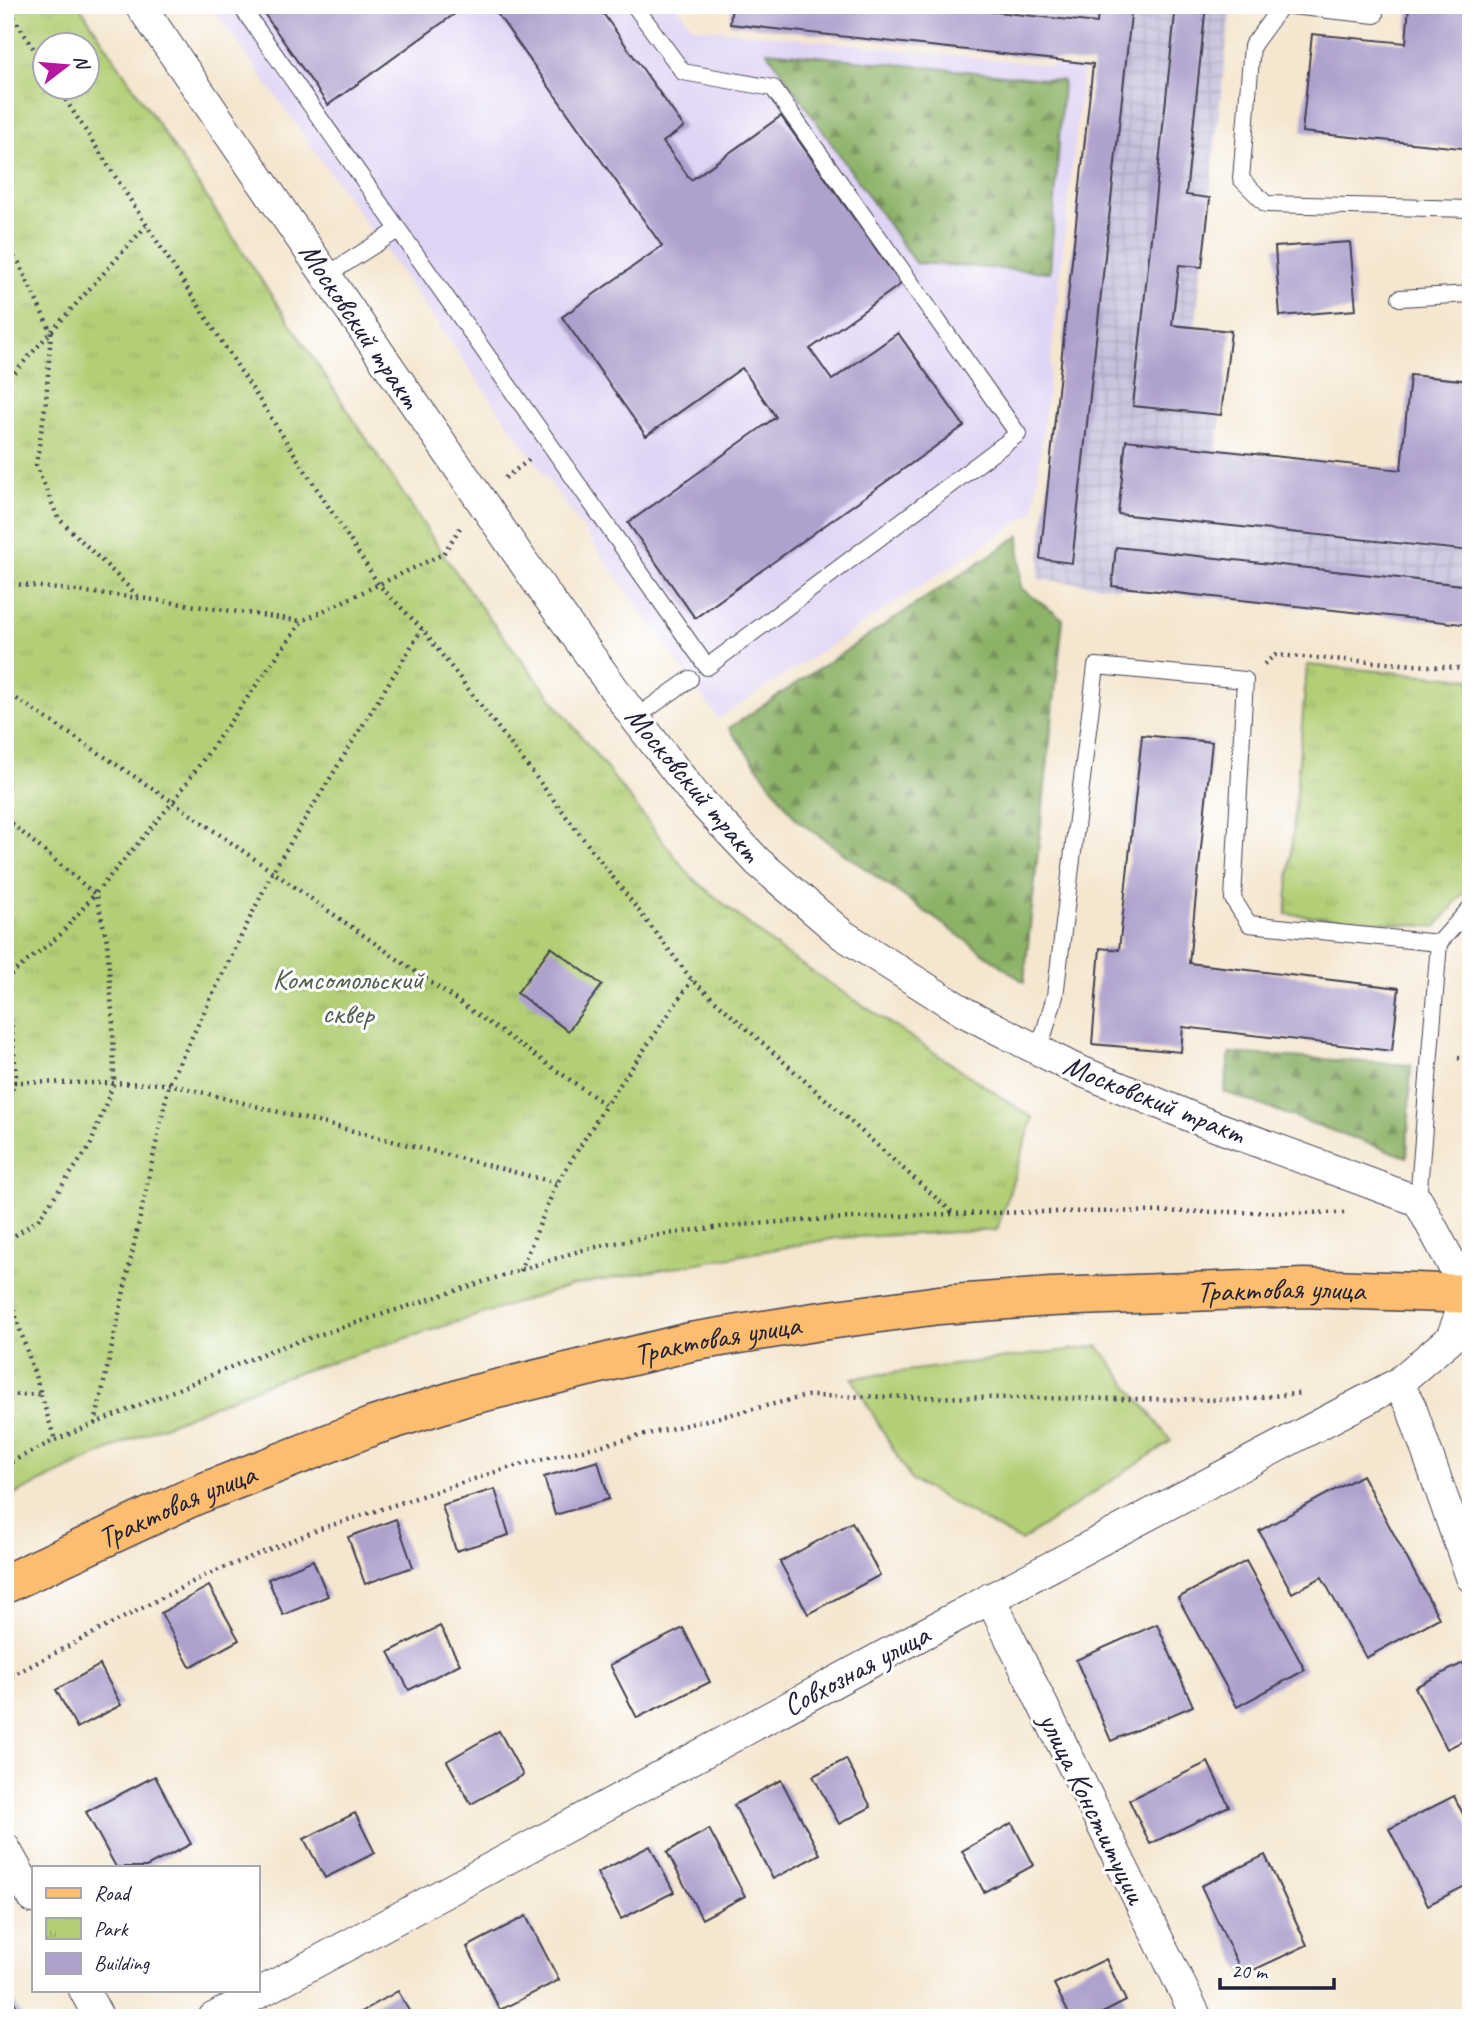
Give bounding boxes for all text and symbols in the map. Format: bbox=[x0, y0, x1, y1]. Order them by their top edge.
north arrow bbox=[32, 32, 102, 102]
text: N bbox=[68, 53, 95, 74]
street label: Московский тракт bbox=[291, 235, 431, 417]
street label: Московский тракт bbox=[617, 698, 771, 872]
park label: Комсомольский сквер bbox=[273, 960, 425, 1032]
street label: Московский тракт bbox=[1058, 1046, 1252, 1154]
street label: Трактовая улица bbox=[1196, 1269, 1368, 1311]
street label: Трактовая улица bbox=[630, 1305, 805, 1374]
street label: Трактовая улица bbox=[92, 1454, 263, 1557]
street label: Совхозная улица bbox=[776, 1615, 937, 1724]
street label: улица Конституции bbox=[1030, 1705, 1156, 1911]
legend bbox=[32, 1866, 259, 1992]
text: Road bbox=[94, 1880, 133, 1906]
text: Park bbox=[94, 1916, 129, 1942]
scale bar bbox=[1220, 1946, 1334, 1990]
text: Building bbox=[94, 1950, 151, 1976]
text: 20 m bbox=[1231, 1958, 1269, 1984]

